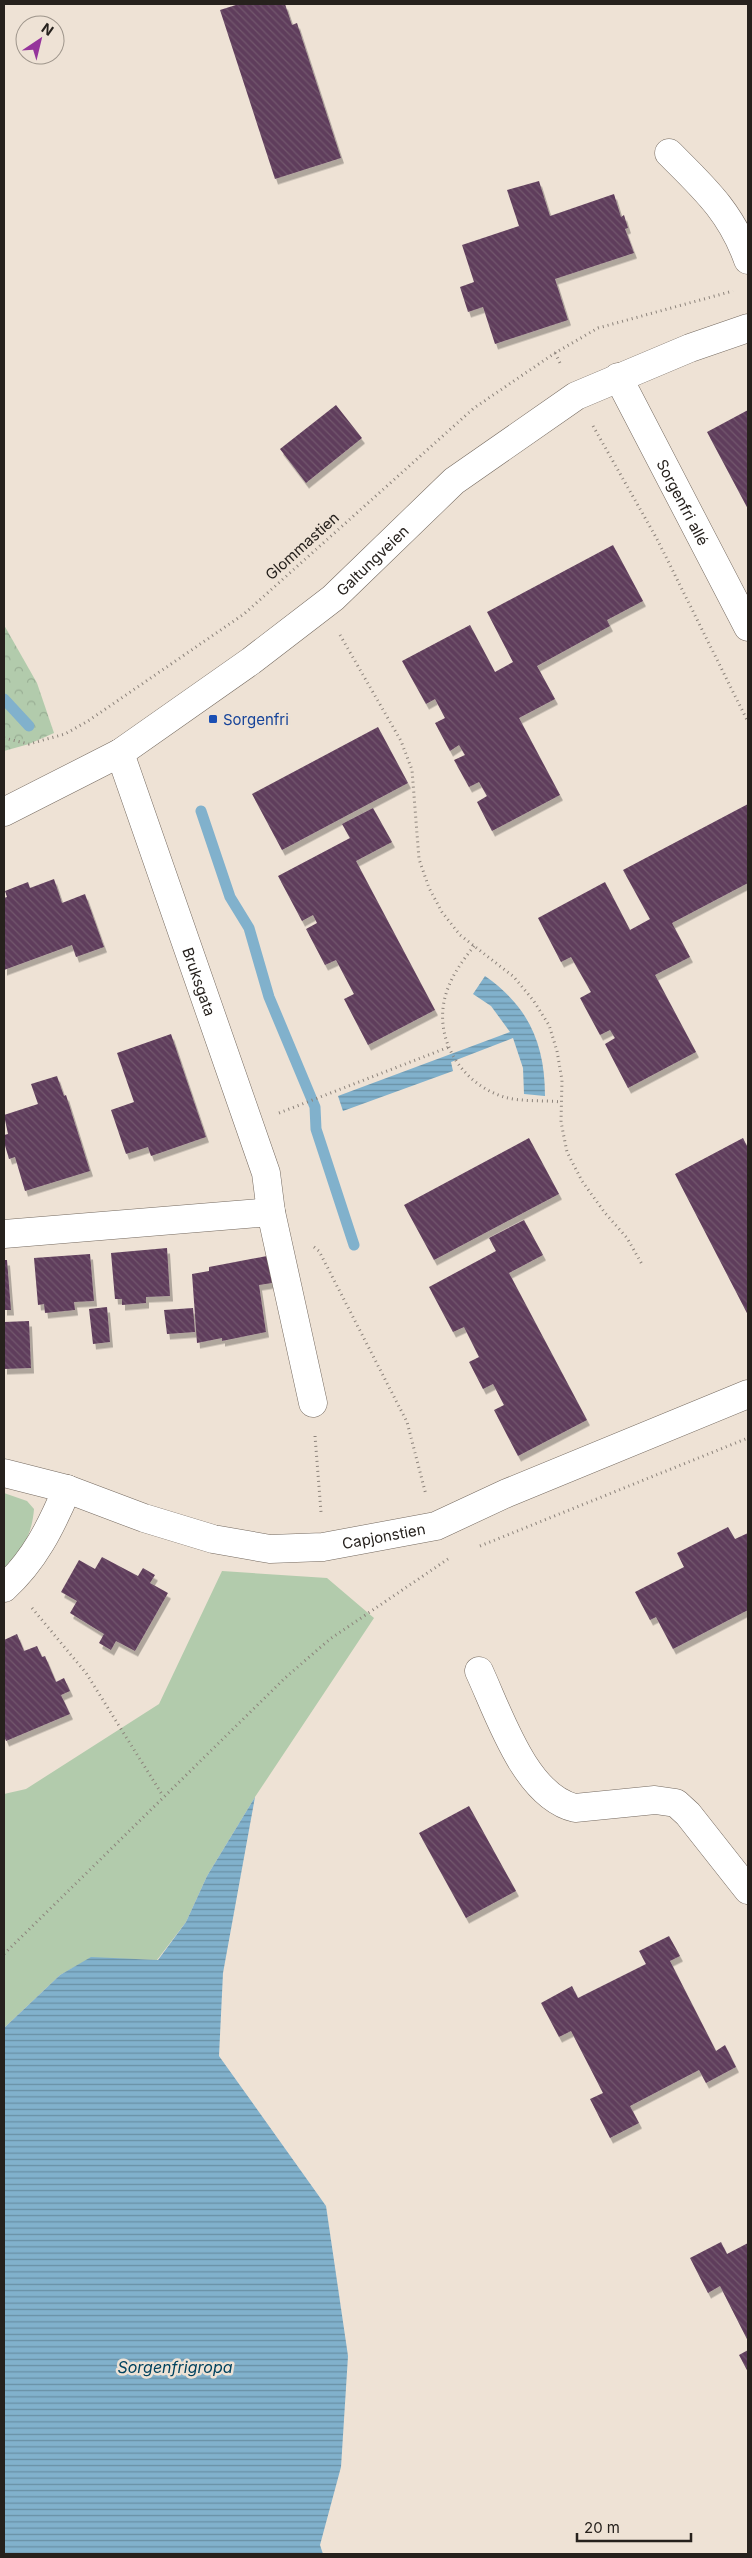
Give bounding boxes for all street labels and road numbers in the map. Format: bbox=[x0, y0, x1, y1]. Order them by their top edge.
street label: Sorgenfri allé bbox=[653, 456, 713, 548]
street label: Glommastien bbox=[261, 508, 343, 584]
street label: Galtungveien bbox=[332, 521, 412, 600]
street label: Bruksgata bbox=[179, 945, 220, 1019]
street label: Capjonstien bbox=[341, 1519, 427, 1553]

